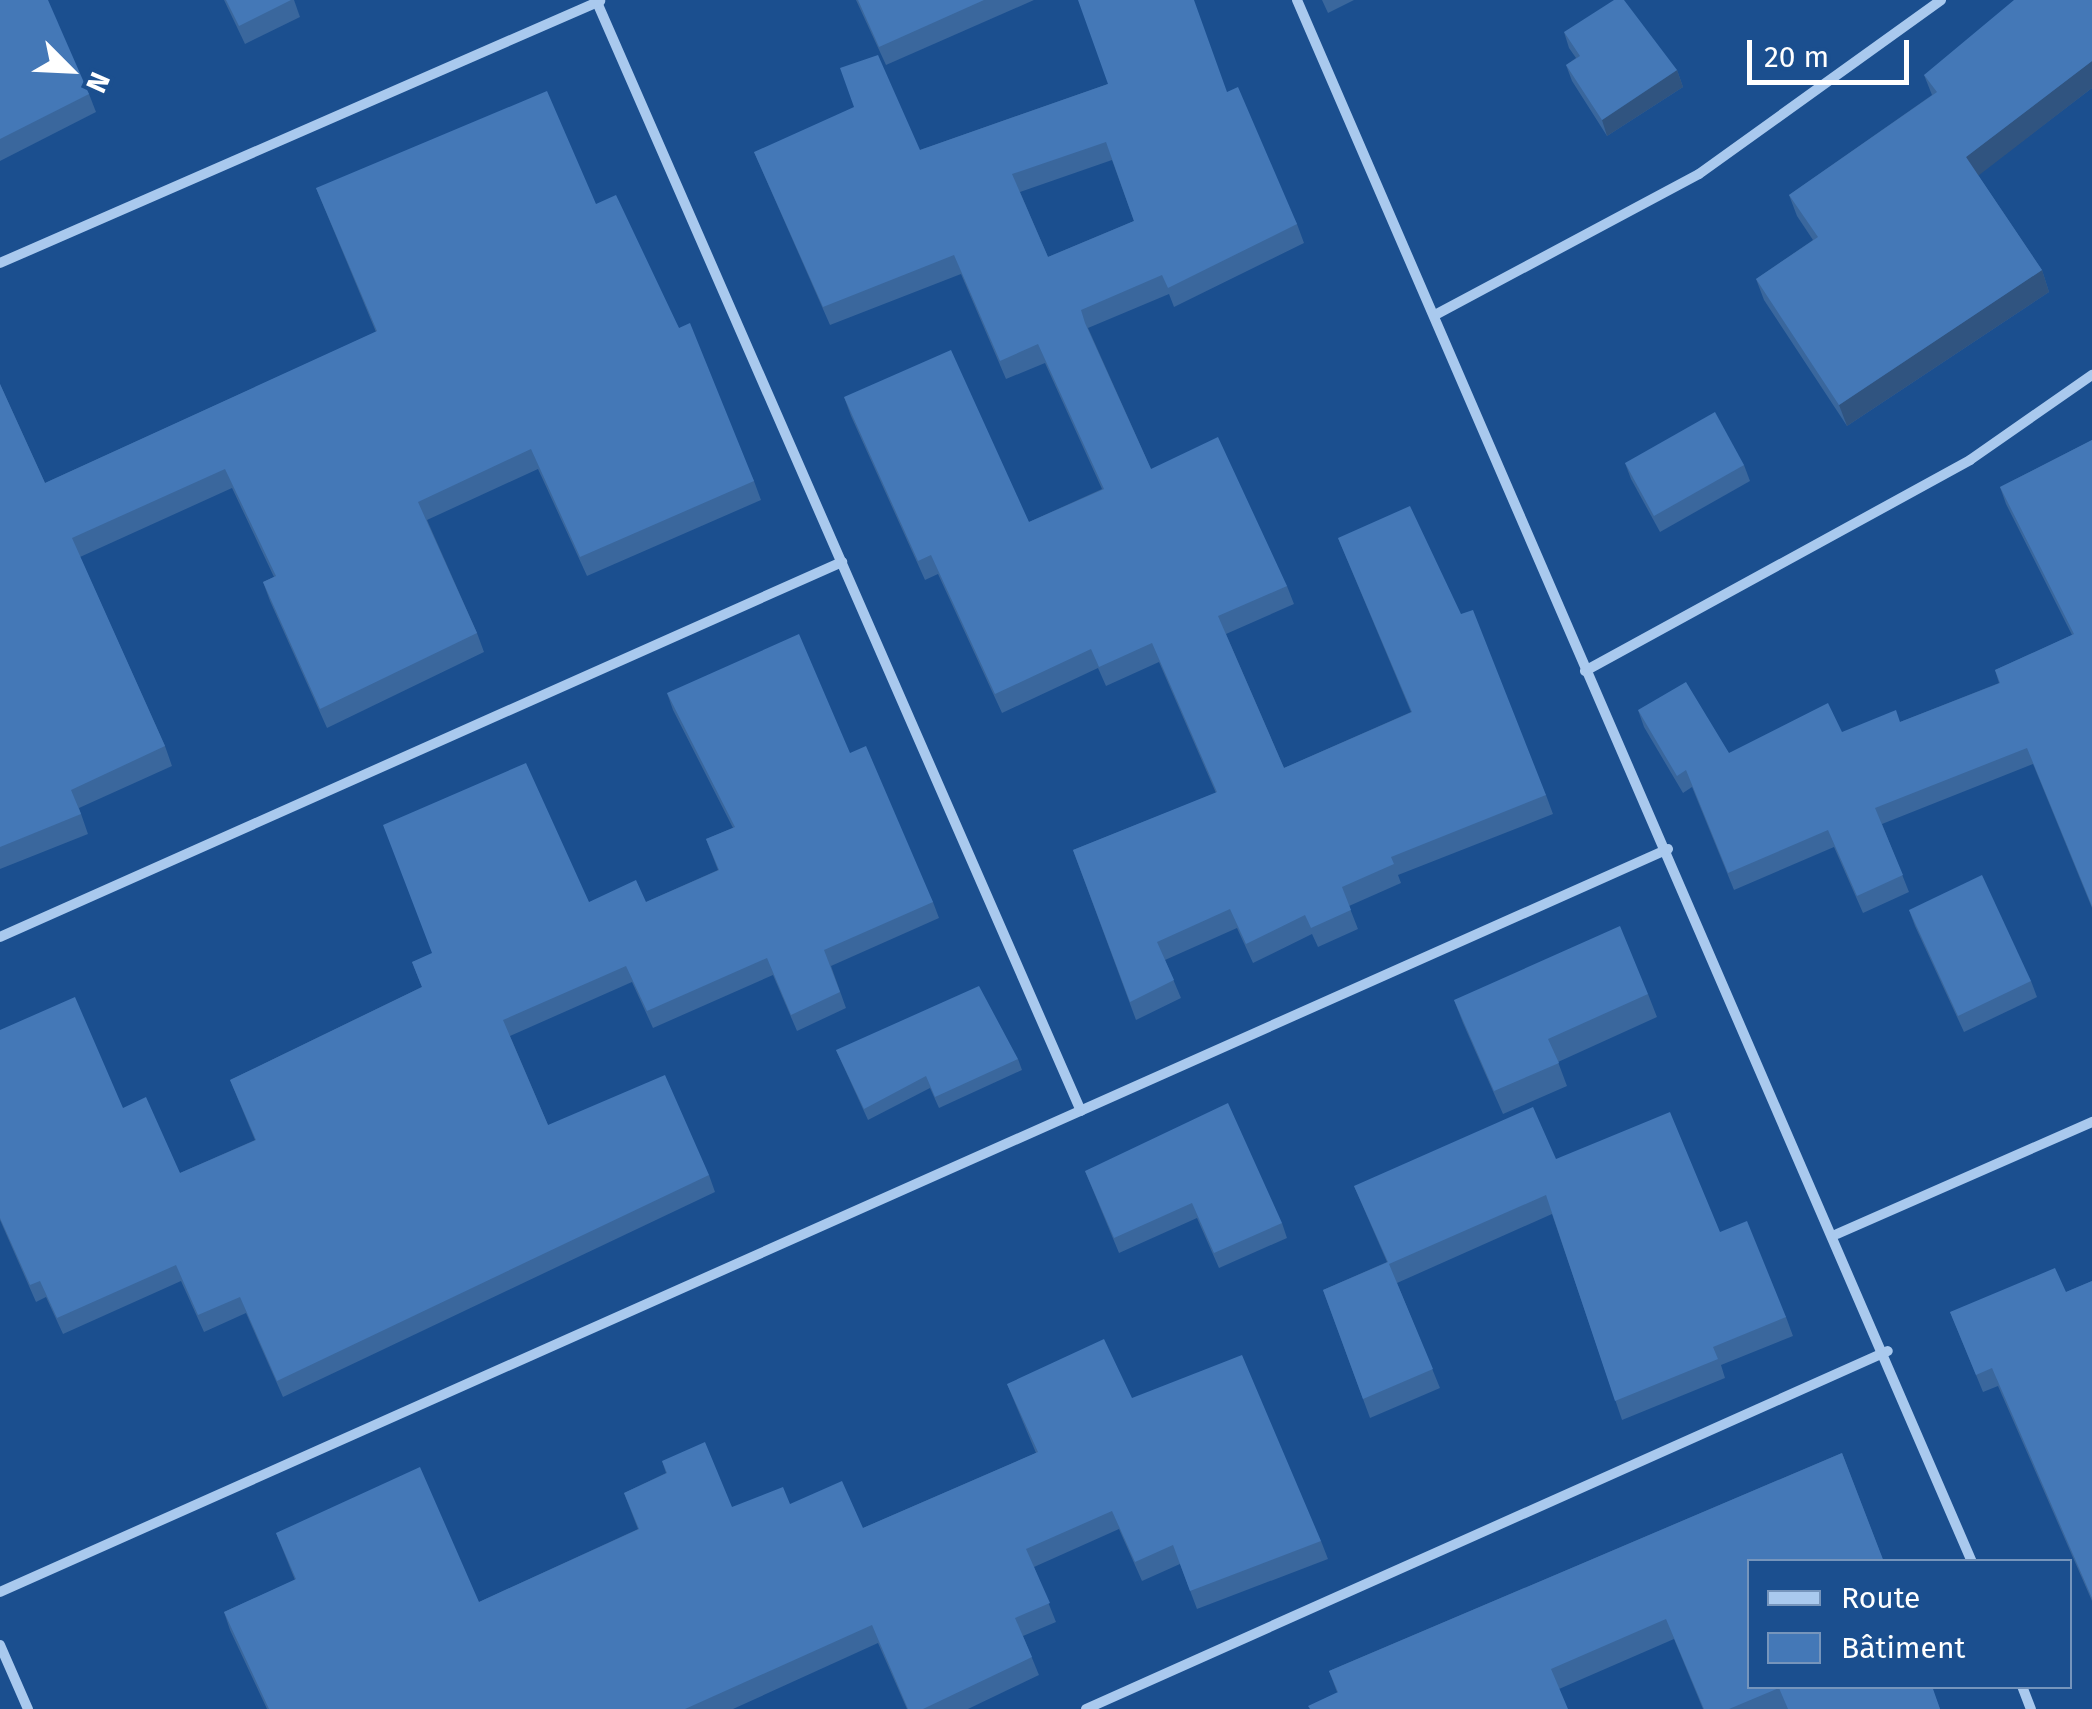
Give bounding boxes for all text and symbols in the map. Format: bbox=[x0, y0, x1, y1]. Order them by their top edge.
north arrow bbox=[20, 20, 120, 120]
scale bar bbox=[1752, 20, 1914, 82]
text: 20 m bbox=[1764, 39, 1829, 75]
text: N bbox=[79, 67, 117, 98]
legend bbox=[1747, 1559, 2072, 1689]
text: Route bbox=[1841, 1580, 1920, 1616]
text: Bâtiment bbox=[1841, 1630, 1965, 1666]

